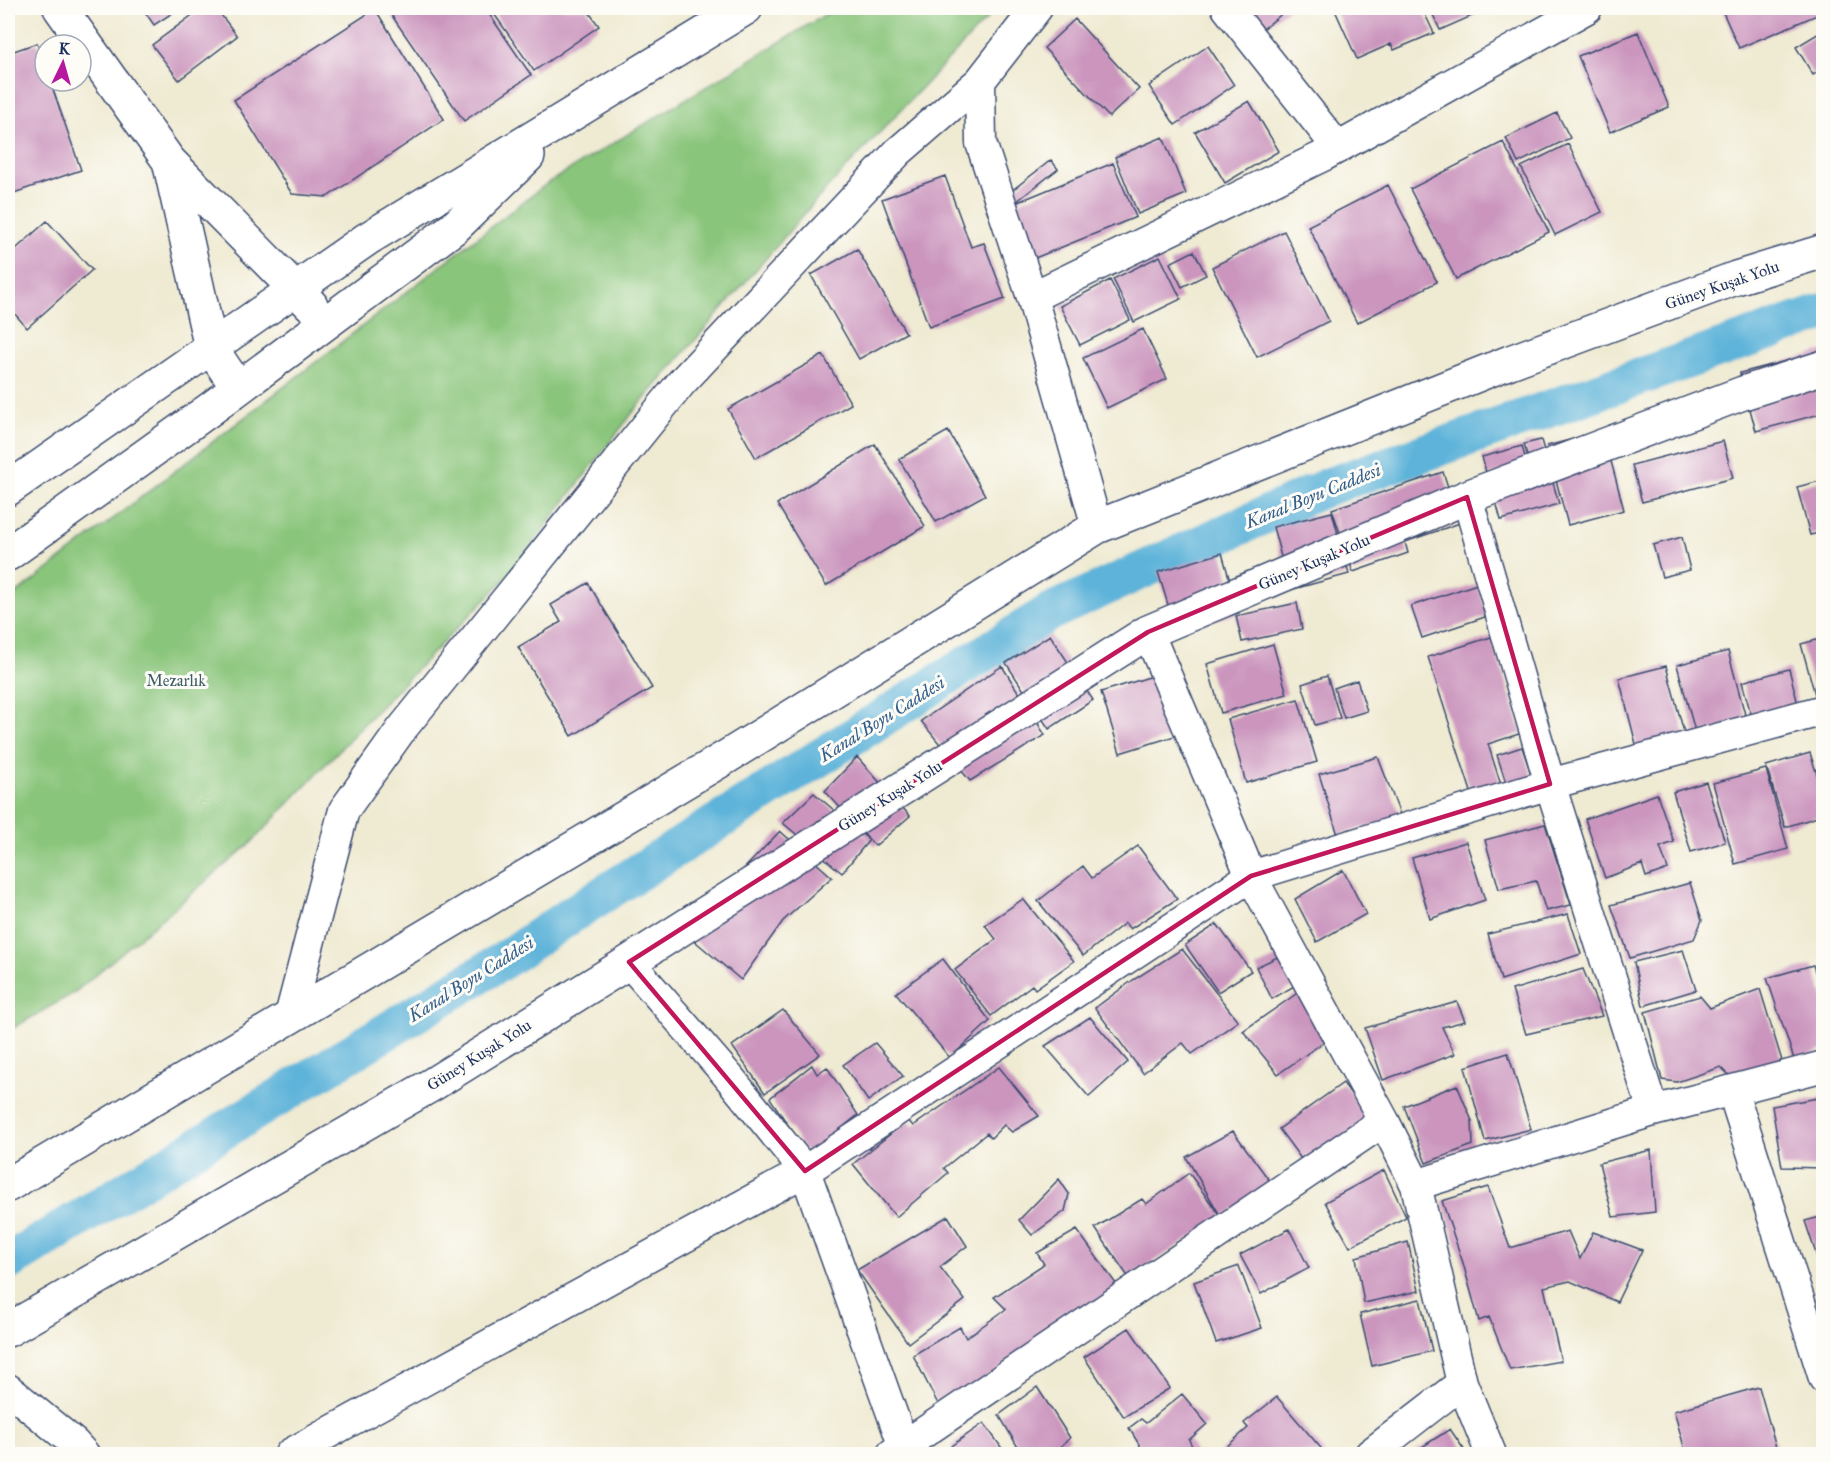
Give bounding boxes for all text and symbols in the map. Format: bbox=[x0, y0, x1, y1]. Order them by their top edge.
north arrow bbox=[33, 33, 93, 93]
text: K bbox=[58, 39, 71, 59]
street label: Güney Kuşak Yolu bbox=[1662, 256, 1782, 313]
water label: Kanal Boyu Caddesi bbox=[1241, 459, 1384, 534]
street label: Güney Kuşak Yolu bbox=[1255, 530, 1373, 594]
park label: Mezarlık bbox=[146, 671, 206, 690]
water label: Kanal Boyu Caddesi bbox=[814, 672, 949, 767]
street label: Güney Kuşak Yolu bbox=[834, 756, 946, 836]
water label: Kanal Boyu Caddesi bbox=[403, 932, 538, 1027]
street label: Güney Kuşak Yolu bbox=[423, 1015, 535, 1095]

